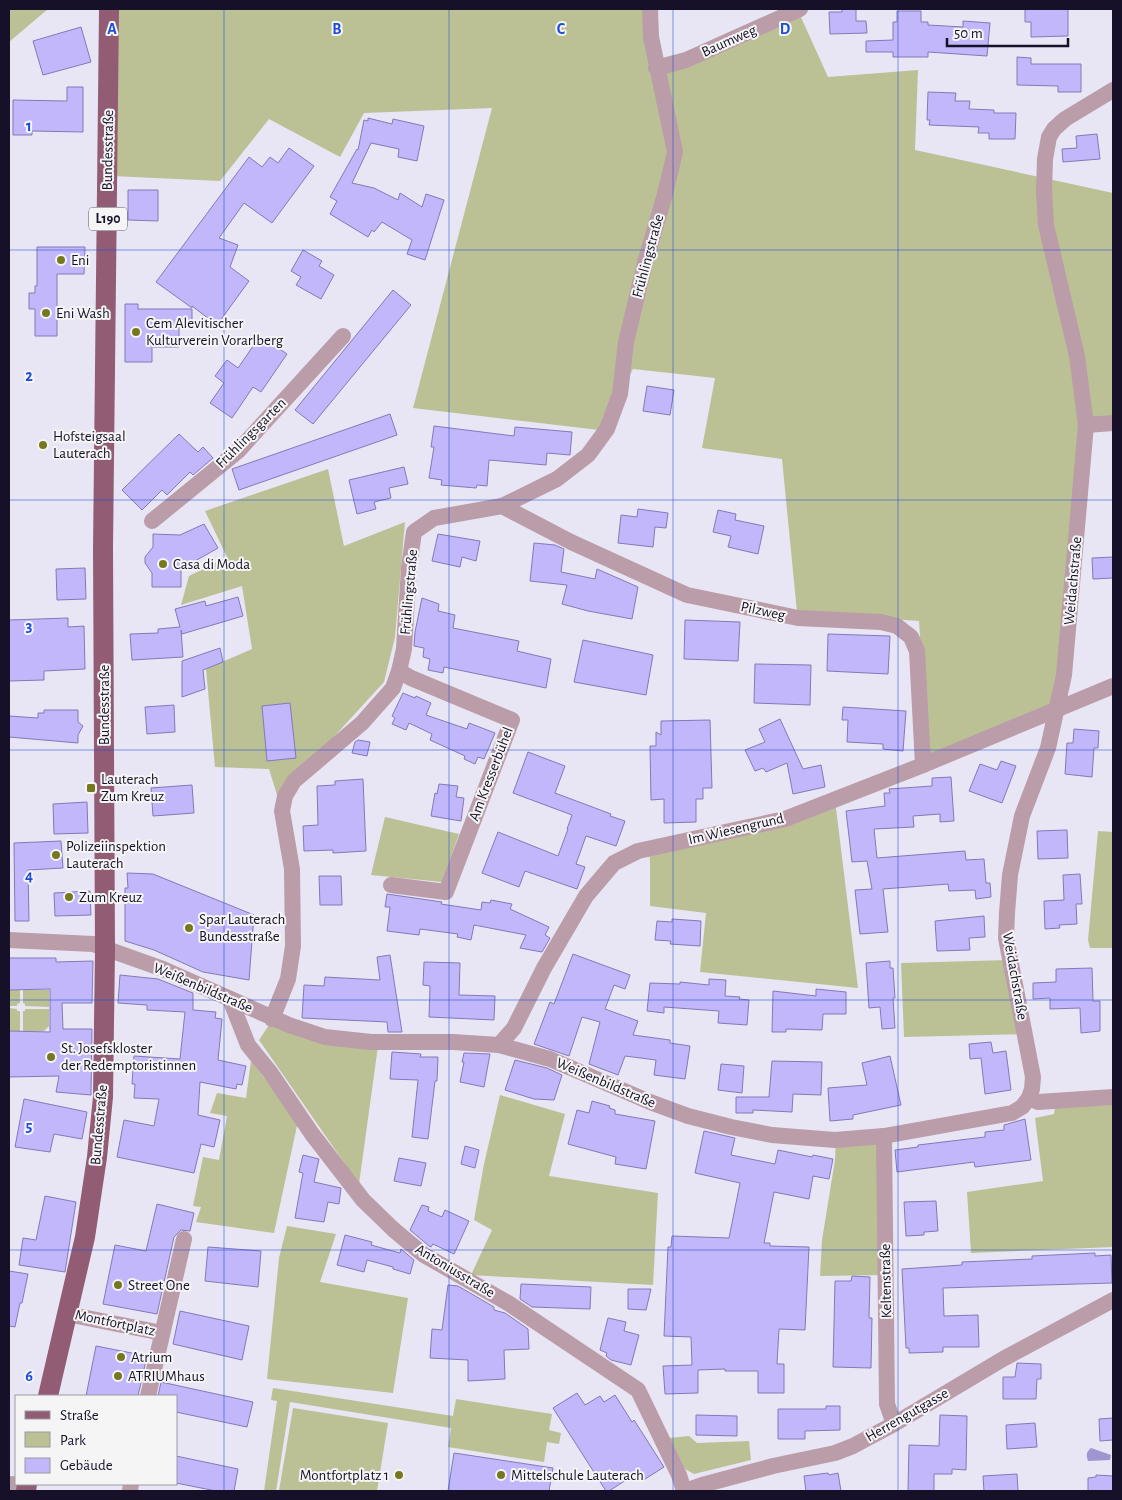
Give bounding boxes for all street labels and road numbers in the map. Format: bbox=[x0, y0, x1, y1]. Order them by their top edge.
street label: Baumweg bbox=[699, 22, 759, 60]
street label: Bundesstraße bbox=[100, 109, 116, 190]
road number: L190 bbox=[89, 208, 127, 230]
street label: Frühlingstraße bbox=[630, 213, 666, 299]
street label: Frühlingsgarten bbox=[213, 395, 289, 471]
street label: Weidachstraße bbox=[1062, 536, 1084, 626]
street label: Frühlingstraße bbox=[398, 549, 420, 635]
street label: Pilzweg bbox=[739, 599, 787, 623]
street label: Bundesstraße bbox=[97, 665, 112, 745]
street label: Am Kresserbühel bbox=[466, 725, 516, 823]
street label: Im Wiesengrund bbox=[687, 811, 785, 847]
street label: Weidachstraße bbox=[1000, 931, 1030, 1021]
street label: Weißenbildstraße bbox=[151, 960, 255, 1016]
street label: Weißenbildstraße bbox=[554, 1055, 658, 1111]
street label: Bundesstraße bbox=[88, 1084, 110, 1166]
street label: Antoniusstraße bbox=[413, 1241, 497, 1301]
street label: Keltenstraße bbox=[878, 1243, 894, 1319]
street label: Montfortplatz bbox=[74, 1307, 156, 1339]
street label: Herrengutgasse bbox=[863, 1385, 951, 1445]

